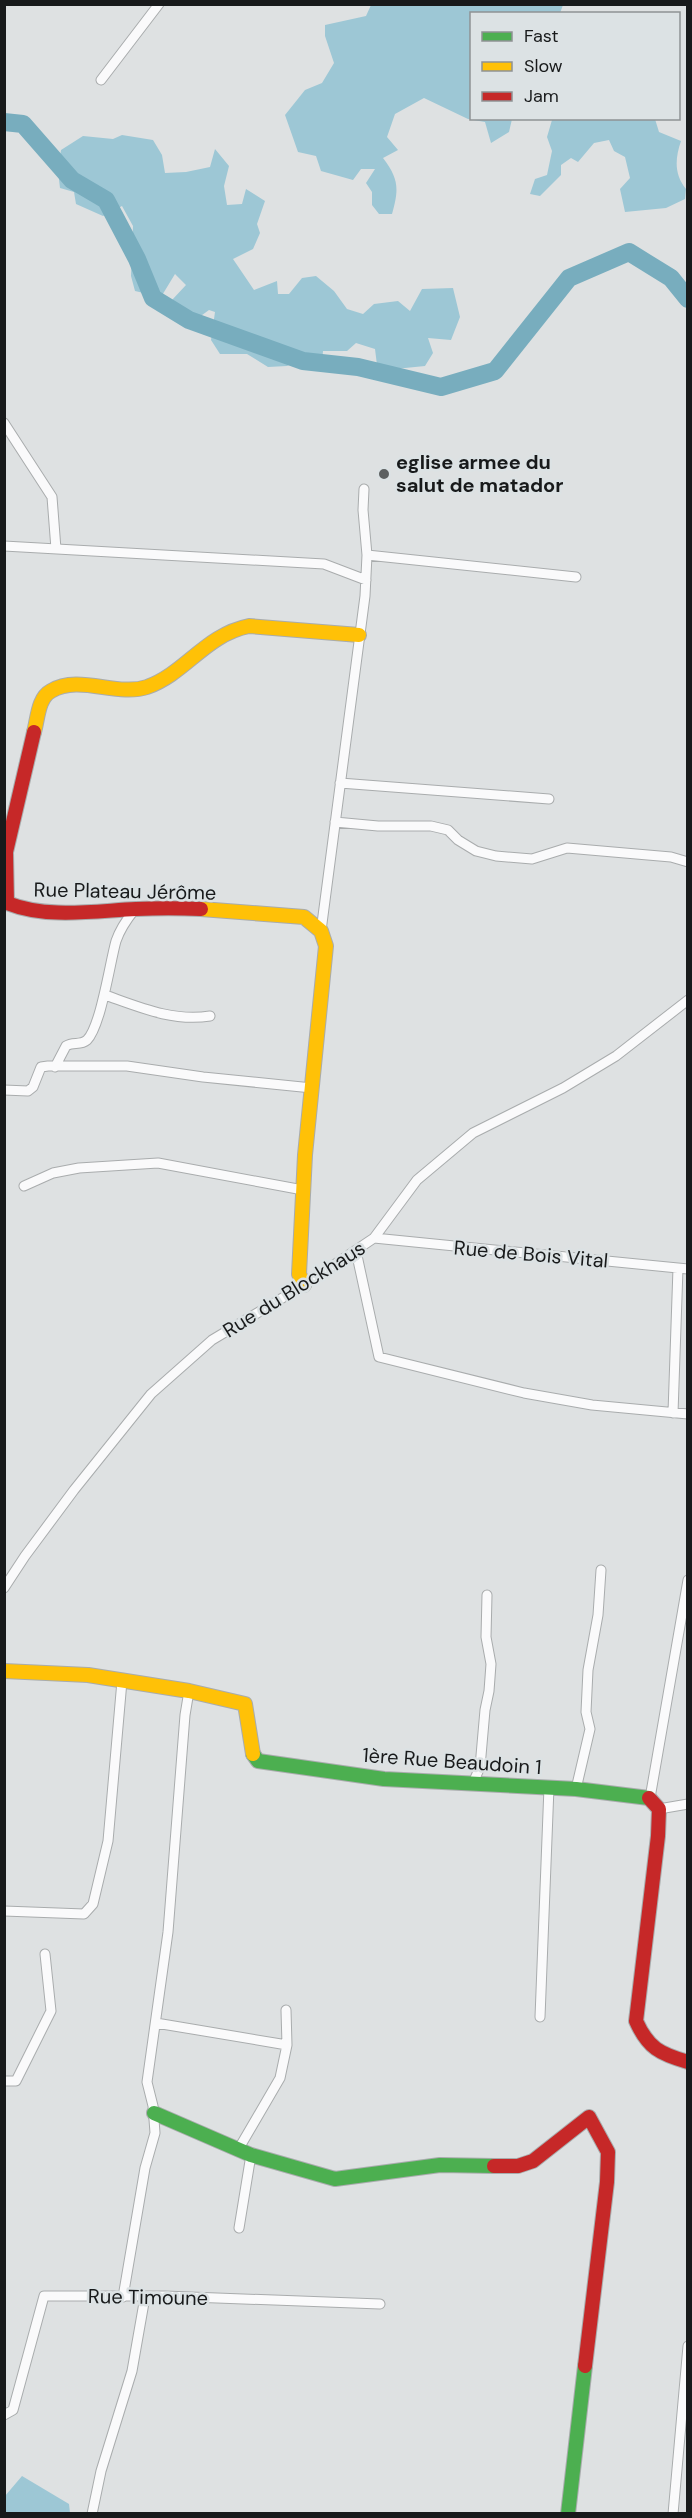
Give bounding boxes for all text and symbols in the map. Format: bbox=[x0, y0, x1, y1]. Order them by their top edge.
legend bbox=[470, 12, 680, 120]
text: Fast bbox=[524, 24, 559, 48]
text: Slow bbox=[524, 54, 563, 78]
text: Jam bbox=[524, 84, 559, 108]
place label: eglise armee du salut de matador bbox=[396, 449, 564, 498]
marker: eglise armee du salut de matador bbox=[377, 467, 391, 481]
street label: Rue Plateau Jérôme bbox=[33, 876, 217, 906]
street label: Rue de Bois Vital bbox=[453, 1234, 609, 1274]
street label: Rue du Blockhaus bbox=[218, 1235, 370, 1343]
street label: 1ère Rue Beaudoin 1 bbox=[362, 1742, 542, 1780]
street label: Rue Timoune bbox=[88, 2283, 208, 2311]

